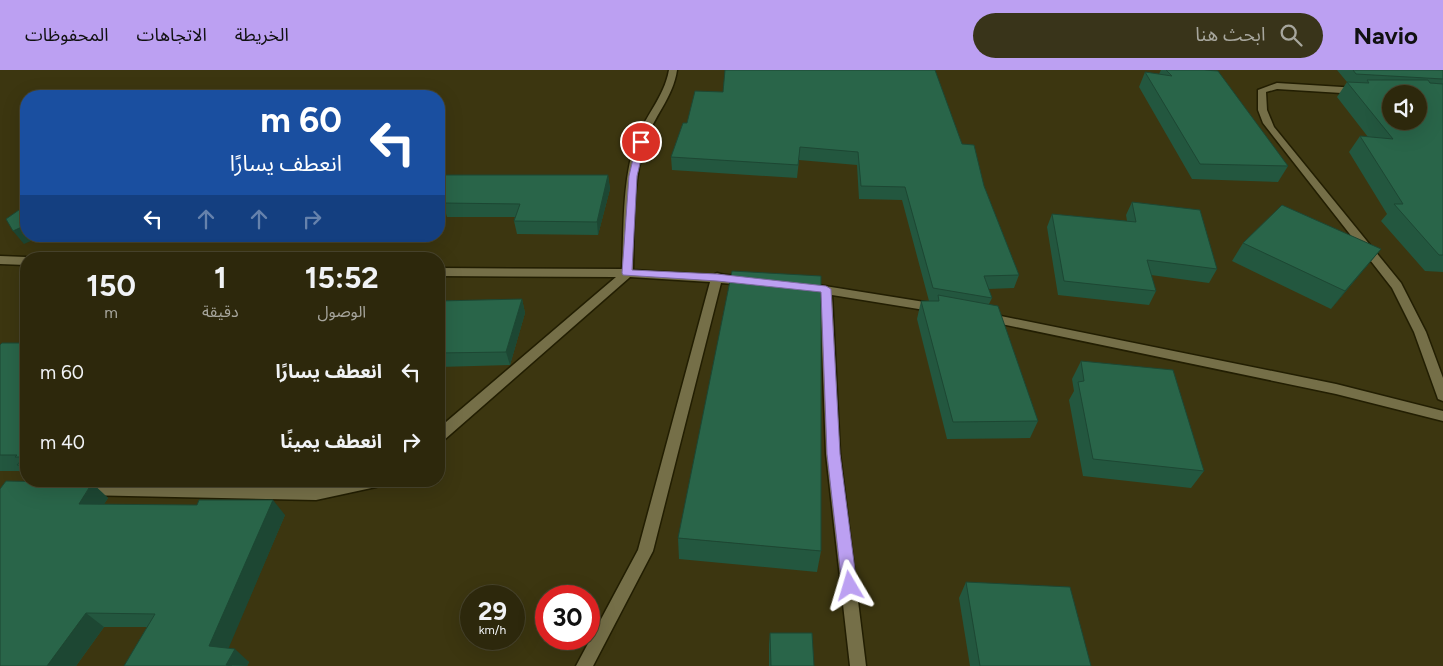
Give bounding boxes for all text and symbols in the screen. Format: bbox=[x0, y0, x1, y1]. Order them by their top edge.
search box bbox=[973, 13, 1323, 58]
icon: search bbox=[1277, 21, 1305, 49]
text: Navio bbox=[1353, 21, 1418, 50]
text: ابحث هنا bbox=[1195, 23, 1265, 46]
text: المحفوظات bbox=[25, 24, 109, 46]
text: الاتجاهات bbox=[137, 24, 207, 46]
text: الخريطة bbox=[235, 24, 289, 46]
map controls bbox=[1382, 85, 1427, 130]
button: sound bbox=[1382, 85, 1427, 130]
text: 60 m bbox=[260, 99, 342, 141]
icon: left bbox=[360, 110, 425, 175]
pin bbox=[620, 121, 662, 163]
icon: arrive bbox=[627, 128, 655, 156]
text: انعطف يسارًا bbox=[230, 150, 342, 177]
icon: left bbox=[139, 205, 167, 233]
icon: ahead bbox=[192, 205, 220, 233]
icon: ahead bbox=[245, 205, 273, 233]
icon: right bbox=[298, 205, 326, 233]
text: 1 bbox=[214, 259, 227, 296]
text: 15:52 bbox=[305, 259, 379, 296]
text: 150 bbox=[86, 267, 136, 304]
text: دقيقة bbox=[202, 302, 239, 321]
text: الوصول bbox=[317, 302, 366, 321]
text: m bbox=[104, 303, 118, 322]
icon: left bbox=[397, 358, 425, 386]
text: انعطف يسارًا bbox=[275, 360, 382, 383]
text: 60 m bbox=[40, 361, 84, 384]
icon: right bbox=[397, 428, 425, 456]
text: انعطف يمينًا bbox=[280, 430, 382, 453]
text: 40 m bbox=[40, 431, 85, 454]
position arrow bbox=[823, 559, 875, 611]
speed limit sign: 30 bbox=[535, 585, 600, 650]
text: 29 bbox=[478, 596, 507, 626]
text: km/h bbox=[479, 623, 506, 637]

